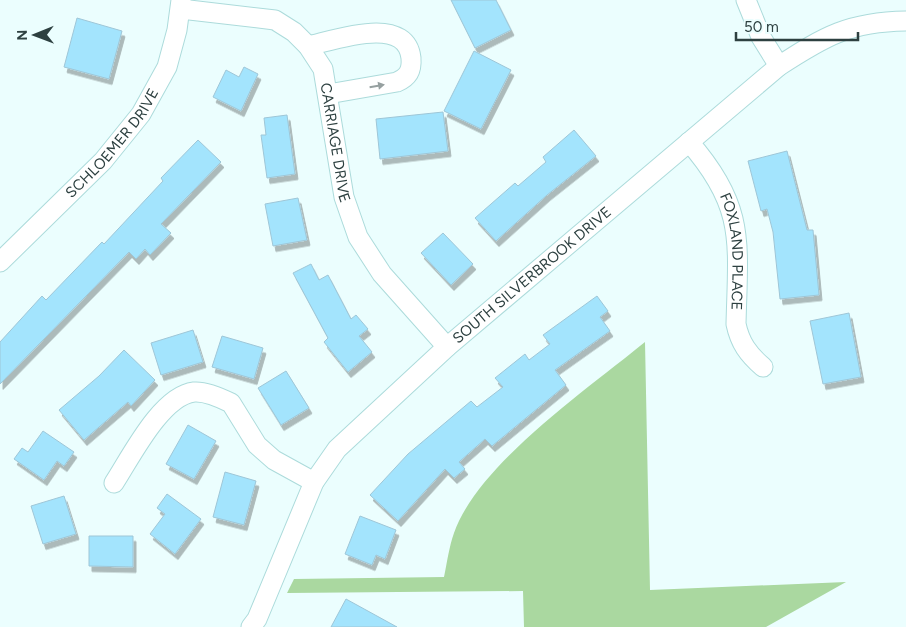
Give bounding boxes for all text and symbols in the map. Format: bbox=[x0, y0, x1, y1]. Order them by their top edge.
north arrow bbox=[10, 10, 60, 60]
scale bar bbox=[736, 10, 858, 42]
text: 50 m bbox=[744, 18, 779, 36]
text: N bbox=[14, 30, 31, 41]
one-way arrow bbox=[369, 81, 385, 89]
street label: CARRIAGE DRIVE bbox=[316, 82, 354, 205]
street label: SCHLOEMER DRIVE bbox=[62, 85, 162, 202]
street label: FOXLAND PLACE bbox=[716, 190, 747, 311]
street label: SOUTH SILVERBROOK DRIVE bbox=[449, 203, 615, 347]

